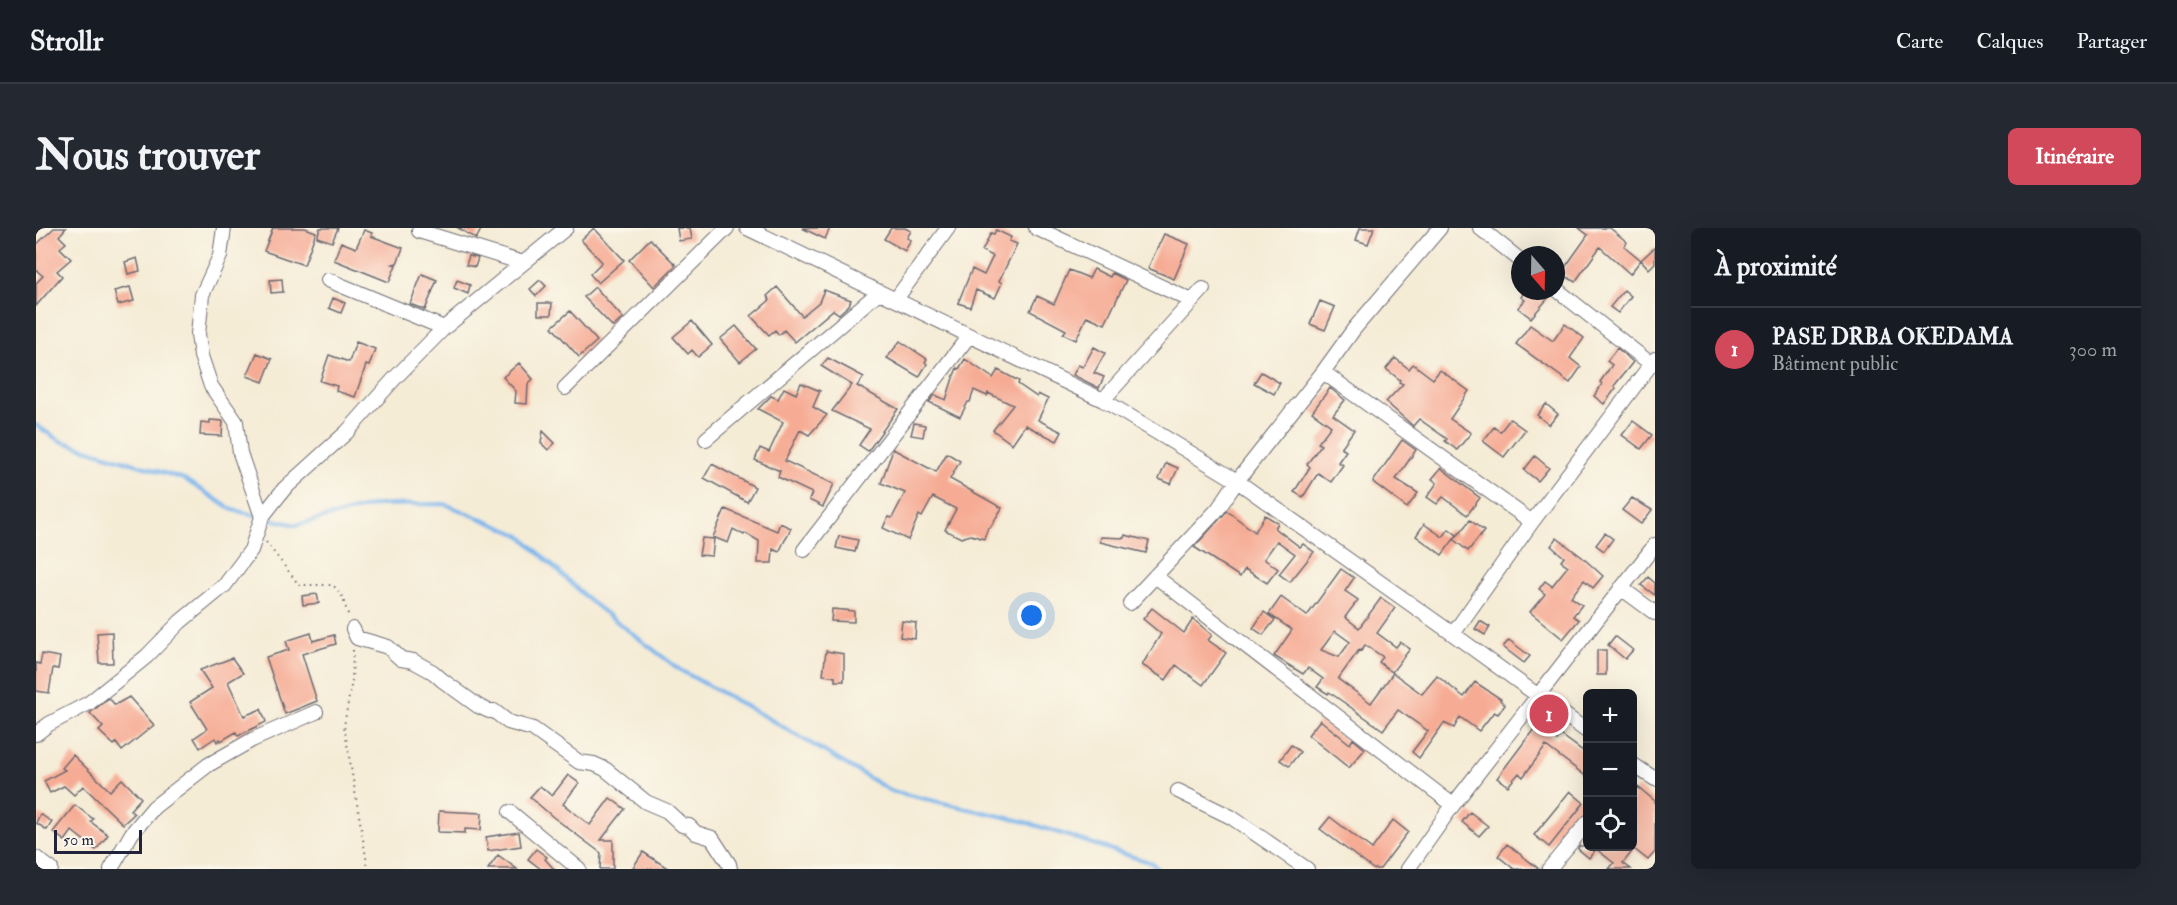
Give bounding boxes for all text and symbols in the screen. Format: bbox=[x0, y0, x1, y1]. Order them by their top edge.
text: Strollr bbox=[30, 24, 103, 59]
text: Carte bbox=[1896, 28, 1943, 55]
text: Calques bbox=[1976, 28, 2043, 55]
text: Partager bbox=[2076, 28, 2147, 55]
button: Itinéraire bbox=[2008, 128, 2141, 185]
text: Nous trouver bbox=[36, 130, 260, 182]
north arrow bbox=[1511, 246, 1565, 300]
text: À proximité bbox=[1715, 251, 1837, 283]
text: PASE DRBA OKEDAMA bbox=[1772, 323, 2013, 351]
text: 1 bbox=[1731, 337, 1738, 362]
text: 300 m bbox=[2069, 337, 2117, 362]
text: Bâtiment public bbox=[1772, 351, 1898, 376]
your location bbox=[1017, 601, 1046, 630]
map controls bbox=[1583, 689, 1637, 851]
button: + bbox=[1583, 689, 1637, 743]
pin: 1 bbox=[1530, 692, 1568, 736]
button: − bbox=[1583, 743, 1637, 797]
button: locate bbox=[1583, 797, 1637, 851]
scale bar bbox=[54, 827, 142, 854]
text: 50 m bbox=[63, 830, 94, 850]

